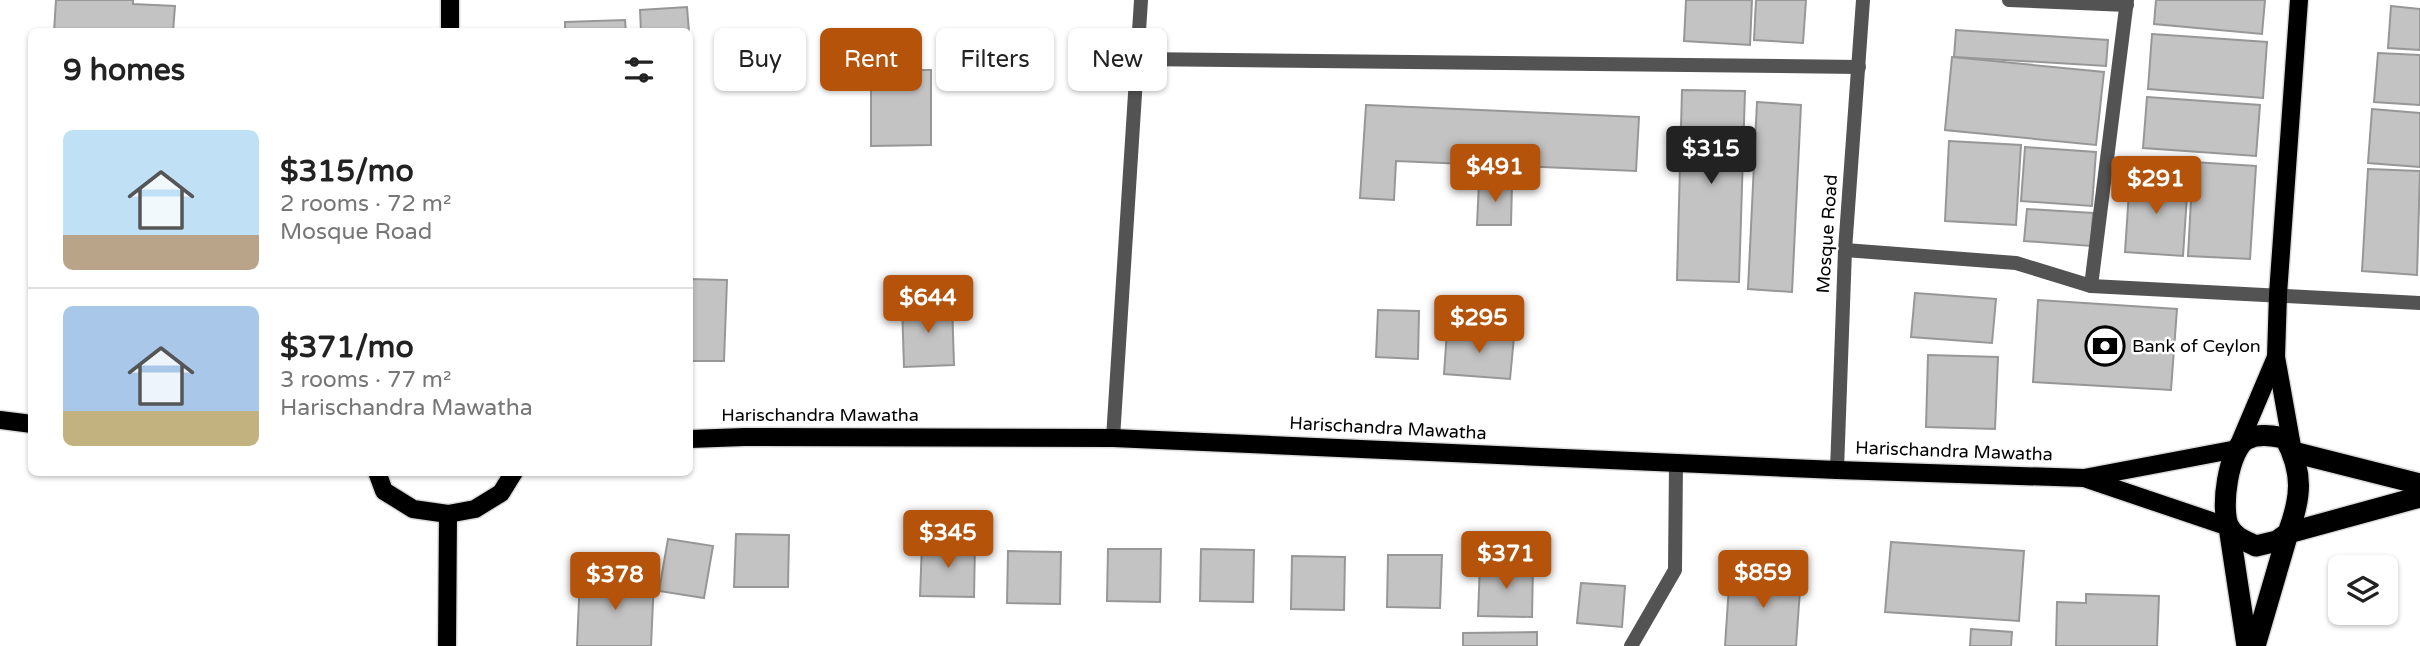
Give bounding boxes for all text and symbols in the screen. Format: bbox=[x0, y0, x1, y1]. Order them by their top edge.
chip: Buy bbox=[714, 28, 806, 91]
chip: Rent bbox=[820, 28, 922, 91]
chip: Filters bbox=[936, 28, 1054, 91]
chip: New bbox=[1068, 28, 1167, 91]
icon: filters bbox=[620, 51, 658, 89]
text: 9 homes bbox=[63, 52, 185, 89]
pin: $315 bbox=[1670, 127, 1752, 186]
text: $315 bbox=[1682, 135, 1740, 163]
pin: $491 bbox=[1454, 144, 1536, 204]
text: $315/mo bbox=[280, 153, 414, 190]
text: $491 bbox=[1466, 153, 1524, 181]
pin: $291 bbox=[2115, 156, 2197, 216]
icon: home bbox=[119, 158, 203, 242]
text: $291 bbox=[2127, 165, 2185, 193]
street label: Mosque Road bbox=[1812, 174, 1842, 294]
text: 2 rooms · 72 m² bbox=[280, 190, 451, 218]
text: Mosque Road bbox=[280, 218, 432, 246]
pin: $644 bbox=[887, 276, 969, 335]
text: $644 bbox=[899, 284, 957, 312]
pin: $295 bbox=[1438, 296, 1520, 355]
text: $295 bbox=[1450, 304, 1508, 332]
bank icon: Bank of Ceylon bbox=[2084, 325, 2126, 367]
text: $371/mo bbox=[280, 329, 414, 366]
icon: home bbox=[119, 334, 203, 418]
place label: Bank of Ceylon bbox=[2132, 335, 2261, 357]
text: 3 rooms · 77 m² bbox=[280, 366, 451, 394]
text: Harischandra Mawatha bbox=[280, 394, 533, 422]
street label: Harischandra Mawatha bbox=[721, 404, 919, 426]
street label: Harischandra Mawatha bbox=[1289, 412, 1487, 444]
street label: Harischandra Mawatha bbox=[1855, 437, 2053, 465]
pin: $345 bbox=[907, 510, 989, 570]
text: $345 bbox=[919, 519, 977, 547]
pin: $371 bbox=[1465, 532, 1547, 591]
text: $371 bbox=[1477, 540, 1535, 568]
pin: $859 bbox=[1722, 550, 1804, 610]
pin: $378 bbox=[574, 552, 656, 612]
map controls bbox=[2328, 555, 2398, 625]
button: layers bbox=[2328, 555, 2398, 625]
text: $859 bbox=[1734, 559, 1792, 587]
text: $378 bbox=[586, 561, 644, 589]

